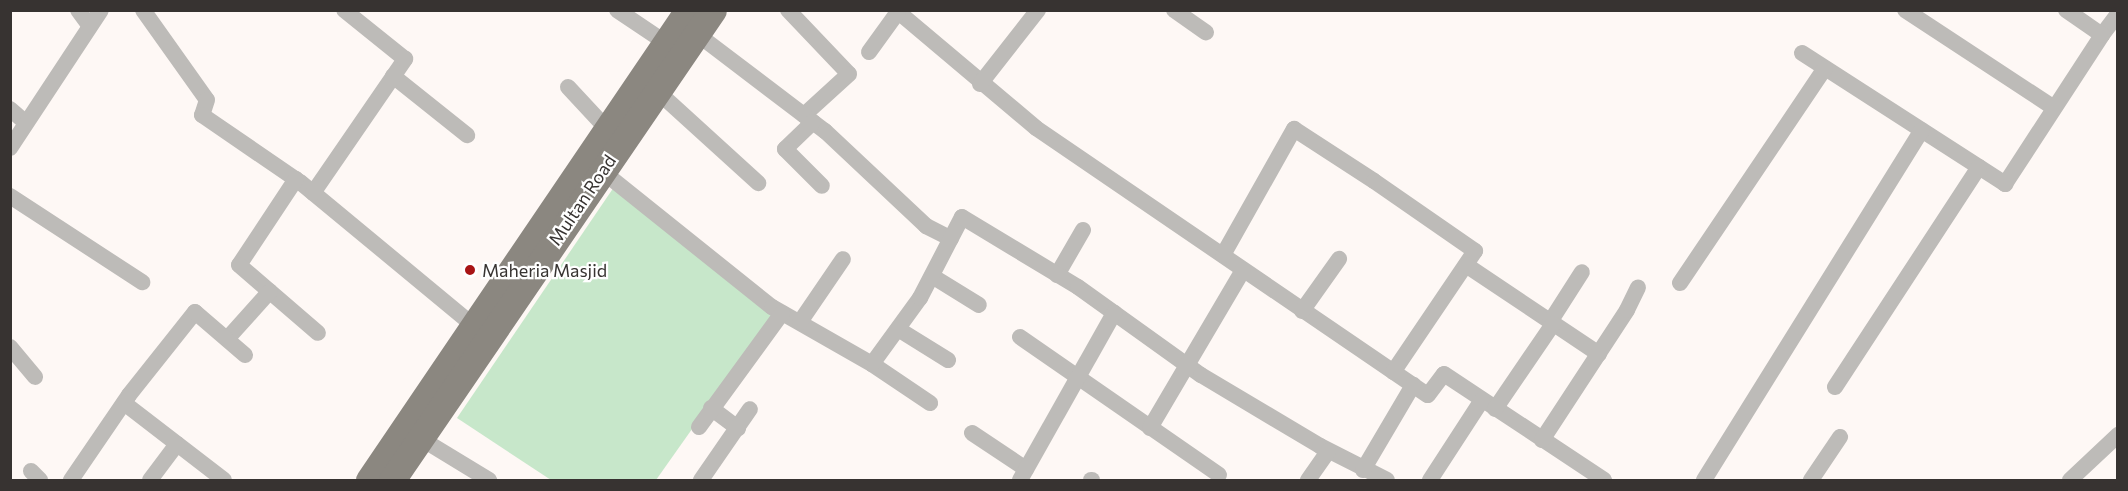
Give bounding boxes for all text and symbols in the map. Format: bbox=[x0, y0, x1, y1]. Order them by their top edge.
street label: Multan Road bbox=[544, 151, 620, 249]
place label: Maheria Masjid bbox=[482, 259, 607, 281]
marker: Maheria Masjid bbox=[463, 263, 477, 277]

